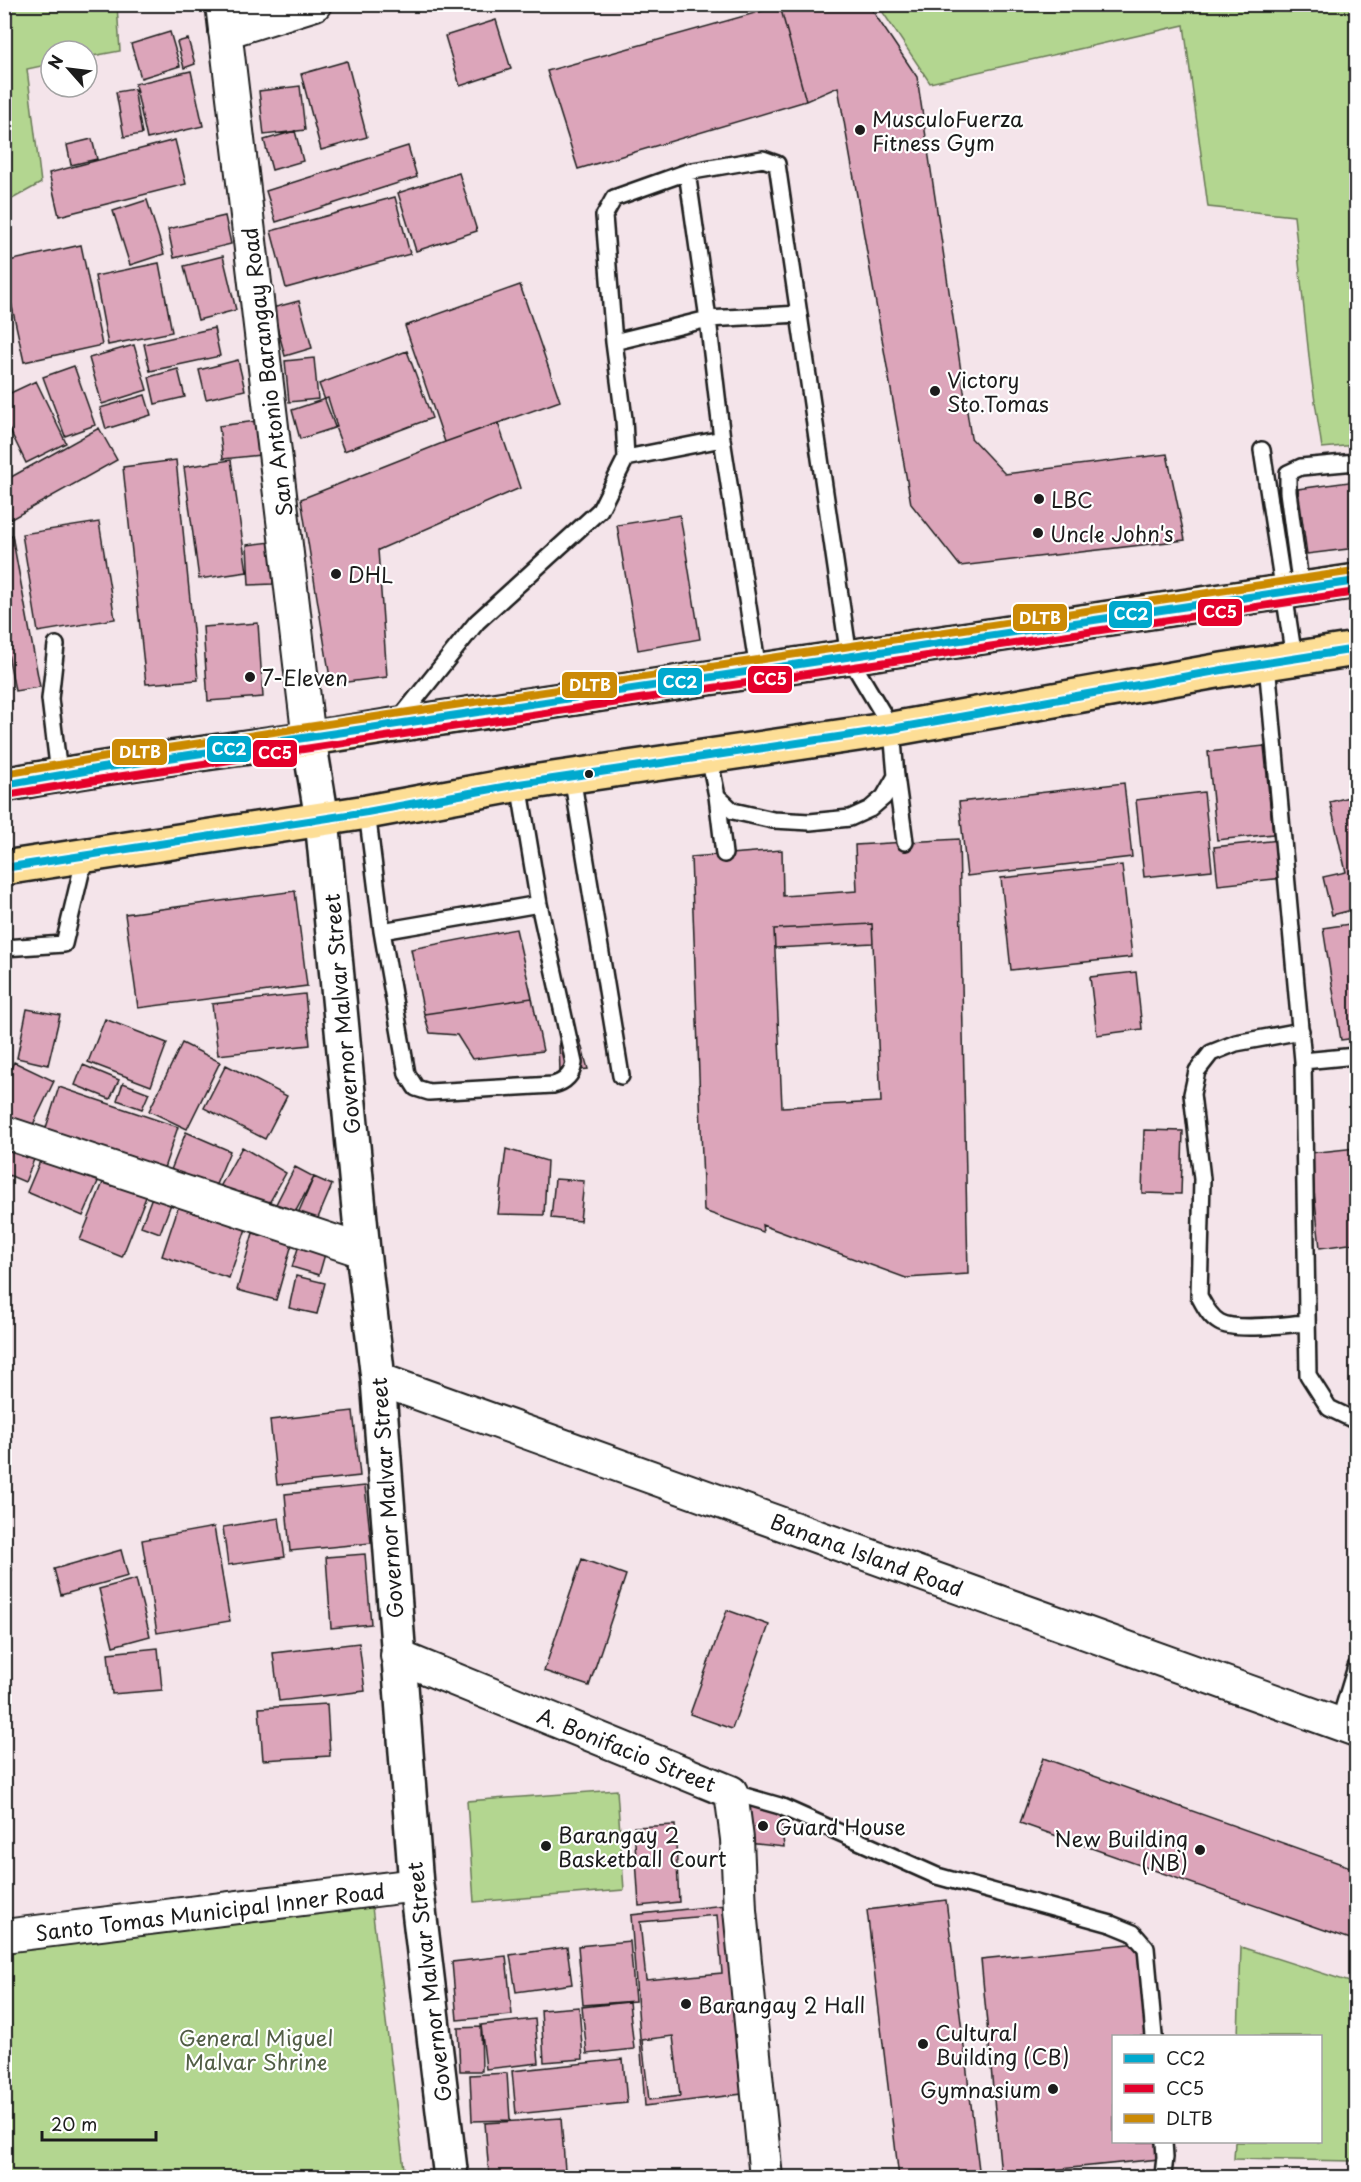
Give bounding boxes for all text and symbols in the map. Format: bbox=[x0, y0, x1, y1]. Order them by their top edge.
north arrow bbox=[39, 39, 99, 99]
text: N bbox=[41, 50, 68, 73]
place label: MusculoFuerza Fitness Gym bbox=[872, 102, 1024, 158]
marker: MusculoFuerza Fitness Gym bbox=[853, 123, 867, 137]
street label: San Antonio Barangay Road bbox=[232, 226, 300, 518]
place label: Victory Sto.Tomas bbox=[947, 363, 1049, 419]
marker: Victory Sto.Tomas bbox=[928, 384, 942, 398]
place label: LBC bbox=[1051, 483, 1093, 515]
marker: LBC bbox=[1032, 492, 1046, 506]
place label: Uncle John's bbox=[1050, 517, 1174, 549]
marker: Uncle John's bbox=[1031, 526, 1045, 540]
place label: DHL bbox=[348, 558, 393, 590]
marker: DHL bbox=[329, 567, 343, 581]
line badge: CC5 bbox=[1197, 598, 1243, 627]
text: CC5 bbox=[1203, 599, 1237, 623]
line badge: CC2 bbox=[1108, 600, 1153, 629]
text: CC2 bbox=[1114, 601, 1148, 625]
line badge: DLTB bbox=[1012, 603, 1068, 632]
text: DLTB bbox=[1019, 605, 1061, 629]
place label: 7-Eleven bbox=[262, 661, 348, 693]
line badge: CC5 bbox=[747, 665, 793, 694]
text: CC5 bbox=[753, 666, 787, 690]
line badge: CC2 bbox=[657, 667, 703, 696]
text: CC2 bbox=[663, 669, 697, 693]
marker: 7-Eleven bbox=[243, 670, 257, 684]
line badge: DLTB bbox=[561, 671, 618, 699]
text: DLTB bbox=[569, 672, 611, 696]
line badge: CC2 bbox=[206, 735, 252, 763]
text: CC2 bbox=[212, 736, 246, 760]
line badge: DLTB bbox=[111, 738, 168, 766]
text: DLTB bbox=[119, 739, 161, 763]
line badge: CC5 bbox=[252, 739, 298, 768]
text: CC5 bbox=[258, 740, 292, 764]
unlabelled marker bbox=[583, 768, 595, 780]
street label: Governor Malvar Street bbox=[315, 892, 367, 1136]
street label: Governor Malvar Street bbox=[362, 1376, 410, 1620]
street label: Banana Island Road bbox=[766, 1504, 968, 1604]
street label: A. Bonifacio Street bbox=[533, 1699, 721, 1799]
place label: Guard House bbox=[775, 1810, 906, 1842]
place label: Barangay 2 Basketball Court bbox=[558, 1818, 727, 1874]
marker: Guard House bbox=[756, 1819, 770, 1833]
place label: New Building (NB) bbox=[1054, 1822, 1188, 1878]
marker: Barangay 2 Basketball Court bbox=[539, 1839, 553, 1853]
marker: New Building (NB) bbox=[1193, 1843, 1207, 1857]
street label: Governor Malvar Street bbox=[397, 1860, 459, 2104]
street label: Santo Tomas Municipal Inner Road bbox=[33, 1874, 387, 1948]
place label: Barangay 2 Hall bbox=[698, 1988, 865, 2020]
marker: Barangay 2 Hall bbox=[679, 1997, 693, 2011]
place label: Cultural Building (CB) bbox=[935, 2016, 1070, 2072]
park label: General Miguel Malvar Shrine bbox=[179, 2021, 333, 2077]
legend bbox=[1112, 2035, 1322, 2143]
marker: Cultural Building (CB) bbox=[916, 2037, 930, 2051]
text: CC2 bbox=[1166, 2044, 1205, 2071]
place label: Gymnasium bbox=[920, 2073, 1041, 2105]
text: CC5 bbox=[1166, 2074, 1204, 2101]
marker: Gymnasium bbox=[1046, 2082, 1060, 2096]
scale bar bbox=[42, 2104, 156, 2142]
text: DLTB bbox=[1166, 2104, 1213, 2131]
text: 20 m bbox=[51, 2110, 97, 2137]

